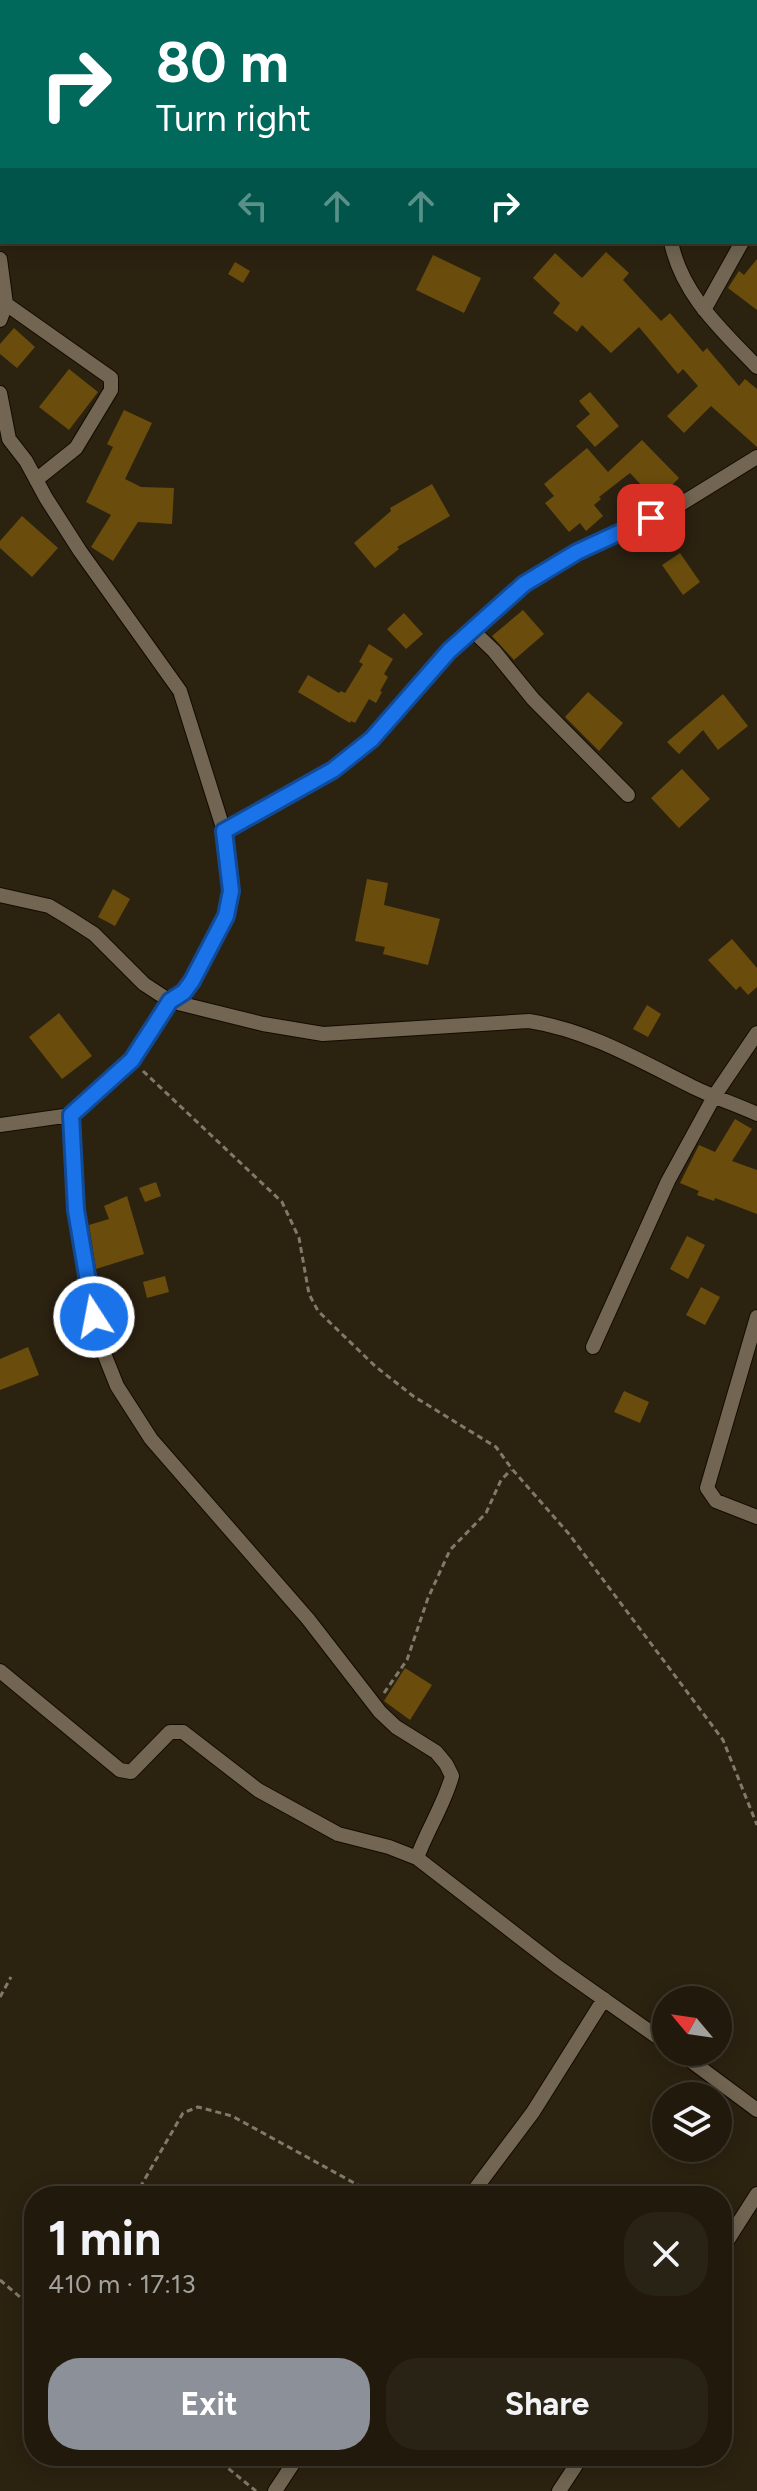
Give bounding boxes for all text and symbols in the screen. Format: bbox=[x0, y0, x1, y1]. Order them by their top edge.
text: 80 m bbox=[156, 29, 289, 96]
icon: right bbox=[24, 32, 128, 136]
text: Turn right bbox=[156, 97, 311, 140]
icon: left bbox=[231, 184, 275, 228]
icon: ahead bbox=[315, 184, 359, 228]
icon: ahead bbox=[399, 184, 443, 228]
icon: right bbox=[483, 184, 527, 228]
pin bbox=[617, 484, 685, 552]
icon: arrive bbox=[629, 496, 673, 540]
position arrow bbox=[52, 1275, 136, 1359]
north arrow bbox=[652, 1986, 732, 2066]
map controls bbox=[652, 1986, 732, 2162]
button: layers bbox=[652, 2082, 732, 2162]
text: 1 min bbox=[48, 2209, 161, 2267]
button: close bbox=[624, 2212, 708, 2296]
text: 410 m · 17:13 bbox=[48, 2268, 196, 2300]
button: Exit bbox=[48, 2358, 370, 2450]
button: Share bbox=[386, 2358, 708, 2450]

